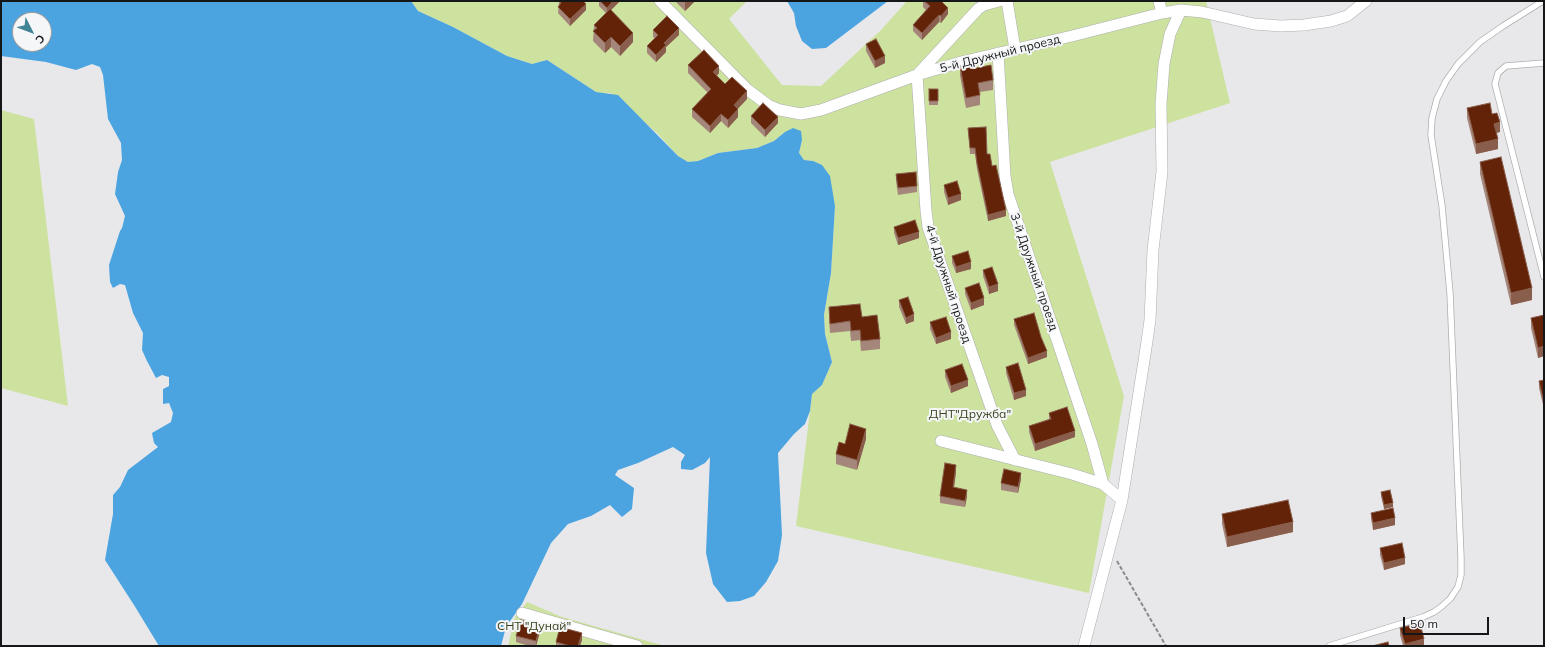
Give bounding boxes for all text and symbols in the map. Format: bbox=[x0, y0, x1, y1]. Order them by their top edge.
north arrow bbox=[12, 12, 52, 52]
text: С bbox=[32, 32, 48, 47]
street label: 5-й Дружный проезд bbox=[938, 32, 1062, 76]
street label: 3-й Дружный проезд bbox=[1007, 211, 1061, 333]
street label: 4-й Дружный проезд bbox=[922, 223, 974, 345]
park label: ДНТ"Дружба" bbox=[929, 407, 1011, 421]
scale bar bbox=[1405, 609, 1491, 635]
text: 50 m bbox=[1410, 616, 1438, 631]
park label: СНТ "Дунай" bbox=[497, 619, 571, 633]

